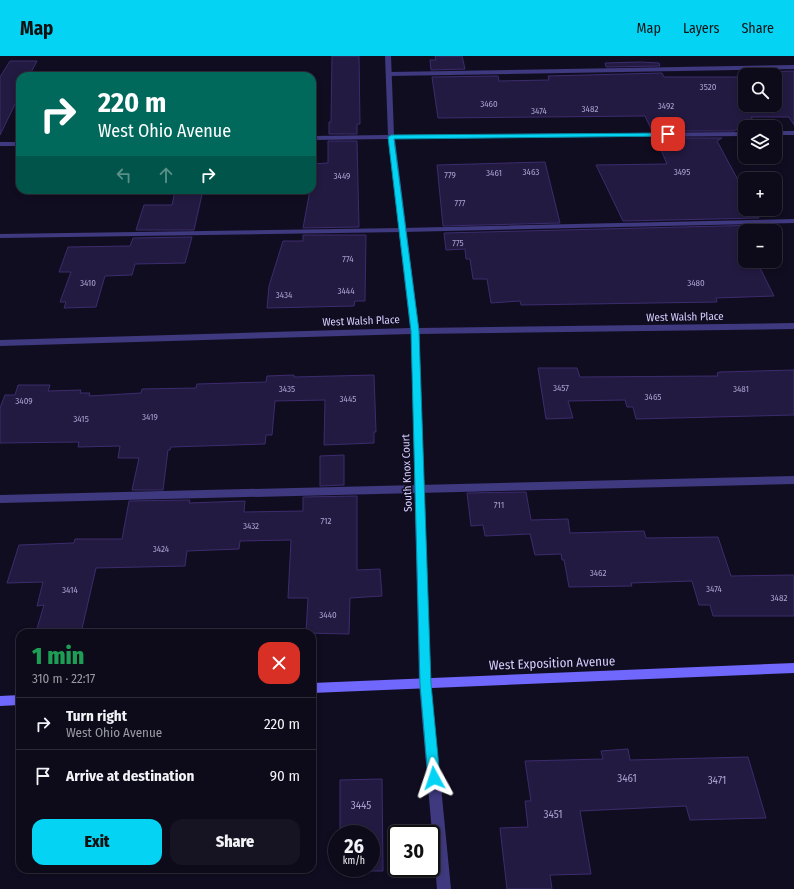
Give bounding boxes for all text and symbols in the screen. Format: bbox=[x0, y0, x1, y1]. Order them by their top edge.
text: Map bbox=[20, 17, 53, 40]
text: Map bbox=[637, 20, 661, 37]
text: Layers bbox=[683, 20, 719, 37]
text: Share bbox=[741, 20, 774, 37]
map controls bbox=[738, 68, 782, 268]
button: search bbox=[738, 68, 782, 112]
house number: 3520 bbox=[700, 82, 717, 92]
text: 220 m bbox=[98, 86, 166, 119]
icon: right bbox=[32, 88, 84, 140]
house number: 3460 bbox=[480, 99, 498, 109]
house number: 3492 bbox=[658, 101, 674, 111]
house number: 3482 bbox=[582, 104, 598, 114]
house number: 3474 bbox=[531, 106, 548, 116]
pin bbox=[651, 117, 685, 151]
text: West Ohio Avenue bbox=[98, 120, 231, 142]
button: layers bbox=[738, 120, 782, 164]
icon: arrive bbox=[657, 123, 679, 145]
icon: left bbox=[113, 164, 135, 186]
icon: ahead bbox=[155, 164, 177, 186]
icon: right bbox=[197, 164, 219, 186]
house number: 3463 bbox=[523, 167, 539, 177]
house number: 3495 bbox=[674, 167, 690, 177]
house number: 3461 bbox=[486, 168, 502, 178]
house number: 779 bbox=[444, 170, 456, 180]
house number: 3449 bbox=[334, 171, 350, 181]
button: + bbox=[738, 172, 782, 216]
house number: 777 bbox=[455, 198, 466, 208]
button: − bbox=[738, 224, 782, 268]
house number: 775 bbox=[452, 238, 464, 248]
house number: 774 bbox=[342, 254, 354, 264]
house number: 3410 bbox=[80, 278, 96, 288]
house number: 3480 bbox=[687, 278, 705, 288]
house number: 3444 bbox=[337, 286, 355, 296]
house number: 3434 bbox=[276, 290, 293, 300]
street label: West Walsh Place bbox=[646, 310, 724, 324]
street label: West Walsh Place bbox=[322, 313, 400, 329]
house number: 3457 bbox=[553, 383, 569, 393]
house number: 3435 bbox=[279, 384, 295, 394]
house number: 3481 bbox=[733, 384, 749, 394]
house number: 3465 bbox=[645, 392, 661, 402]
house number: 3445 bbox=[340, 394, 356, 404]
house number: 3409 bbox=[15, 396, 33, 406]
house number: 3419 bbox=[142, 412, 158, 422]
house number: 3415 bbox=[73, 414, 89, 424]
street label: South Knox Court bbox=[399, 433, 415, 512]
house number: 711 bbox=[494, 500, 504, 510]
house number: 712 bbox=[320, 516, 332, 526]
house number: 3432 bbox=[243, 521, 259, 531]
house number: 3424 bbox=[153, 544, 170, 554]
house number: 3462 bbox=[590, 568, 606, 578]
house number: 3474 bbox=[706, 584, 723, 594]
house number: 3414 bbox=[62, 585, 79, 595]
house number: 3482 bbox=[771, 593, 787, 603]
house number: 3440 bbox=[319, 610, 337, 620]
text: 1 min bbox=[32, 642, 84, 670]
button: close bbox=[258, 642, 300, 684]
street label: West Exposition Avenue bbox=[488, 653, 616, 673]
text: 310 m · 22:17 bbox=[32, 671, 95, 686]
text: Turn right bbox=[66, 707, 127, 725]
icon: right bbox=[32, 713, 54, 735]
text: 220 m bbox=[264, 715, 300, 733]
text: West Ohio Avenue bbox=[66, 725, 162, 740]
position arrow bbox=[413, 757, 455, 799]
icon: arrive bbox=[32, 765, 54, 787]
text: Arrive at destination bbox=[66, 767, 194, 785]
text: 90 m bbox=[270, 767, 300, 785]
house number: 3461 bbox=[617, 772, 637, 785]
house number: 3471 bbox=[708, 774, 726, 787]
house number: 3445 bbox=[351, 799, 371, 812]
house number: 3451 bbox=[544, 808, 562, 821]
button: Exit bbox=[32, 819, 162, 865]
button: Share bbox=[170, 819, 300, 865]
speed limit sign: 30 bbox=[388, 825, 440, 877]
text: 26 bbox=[344, 834, 364, 858]
text: km/h bbox=[343, 855, 365, 867]

